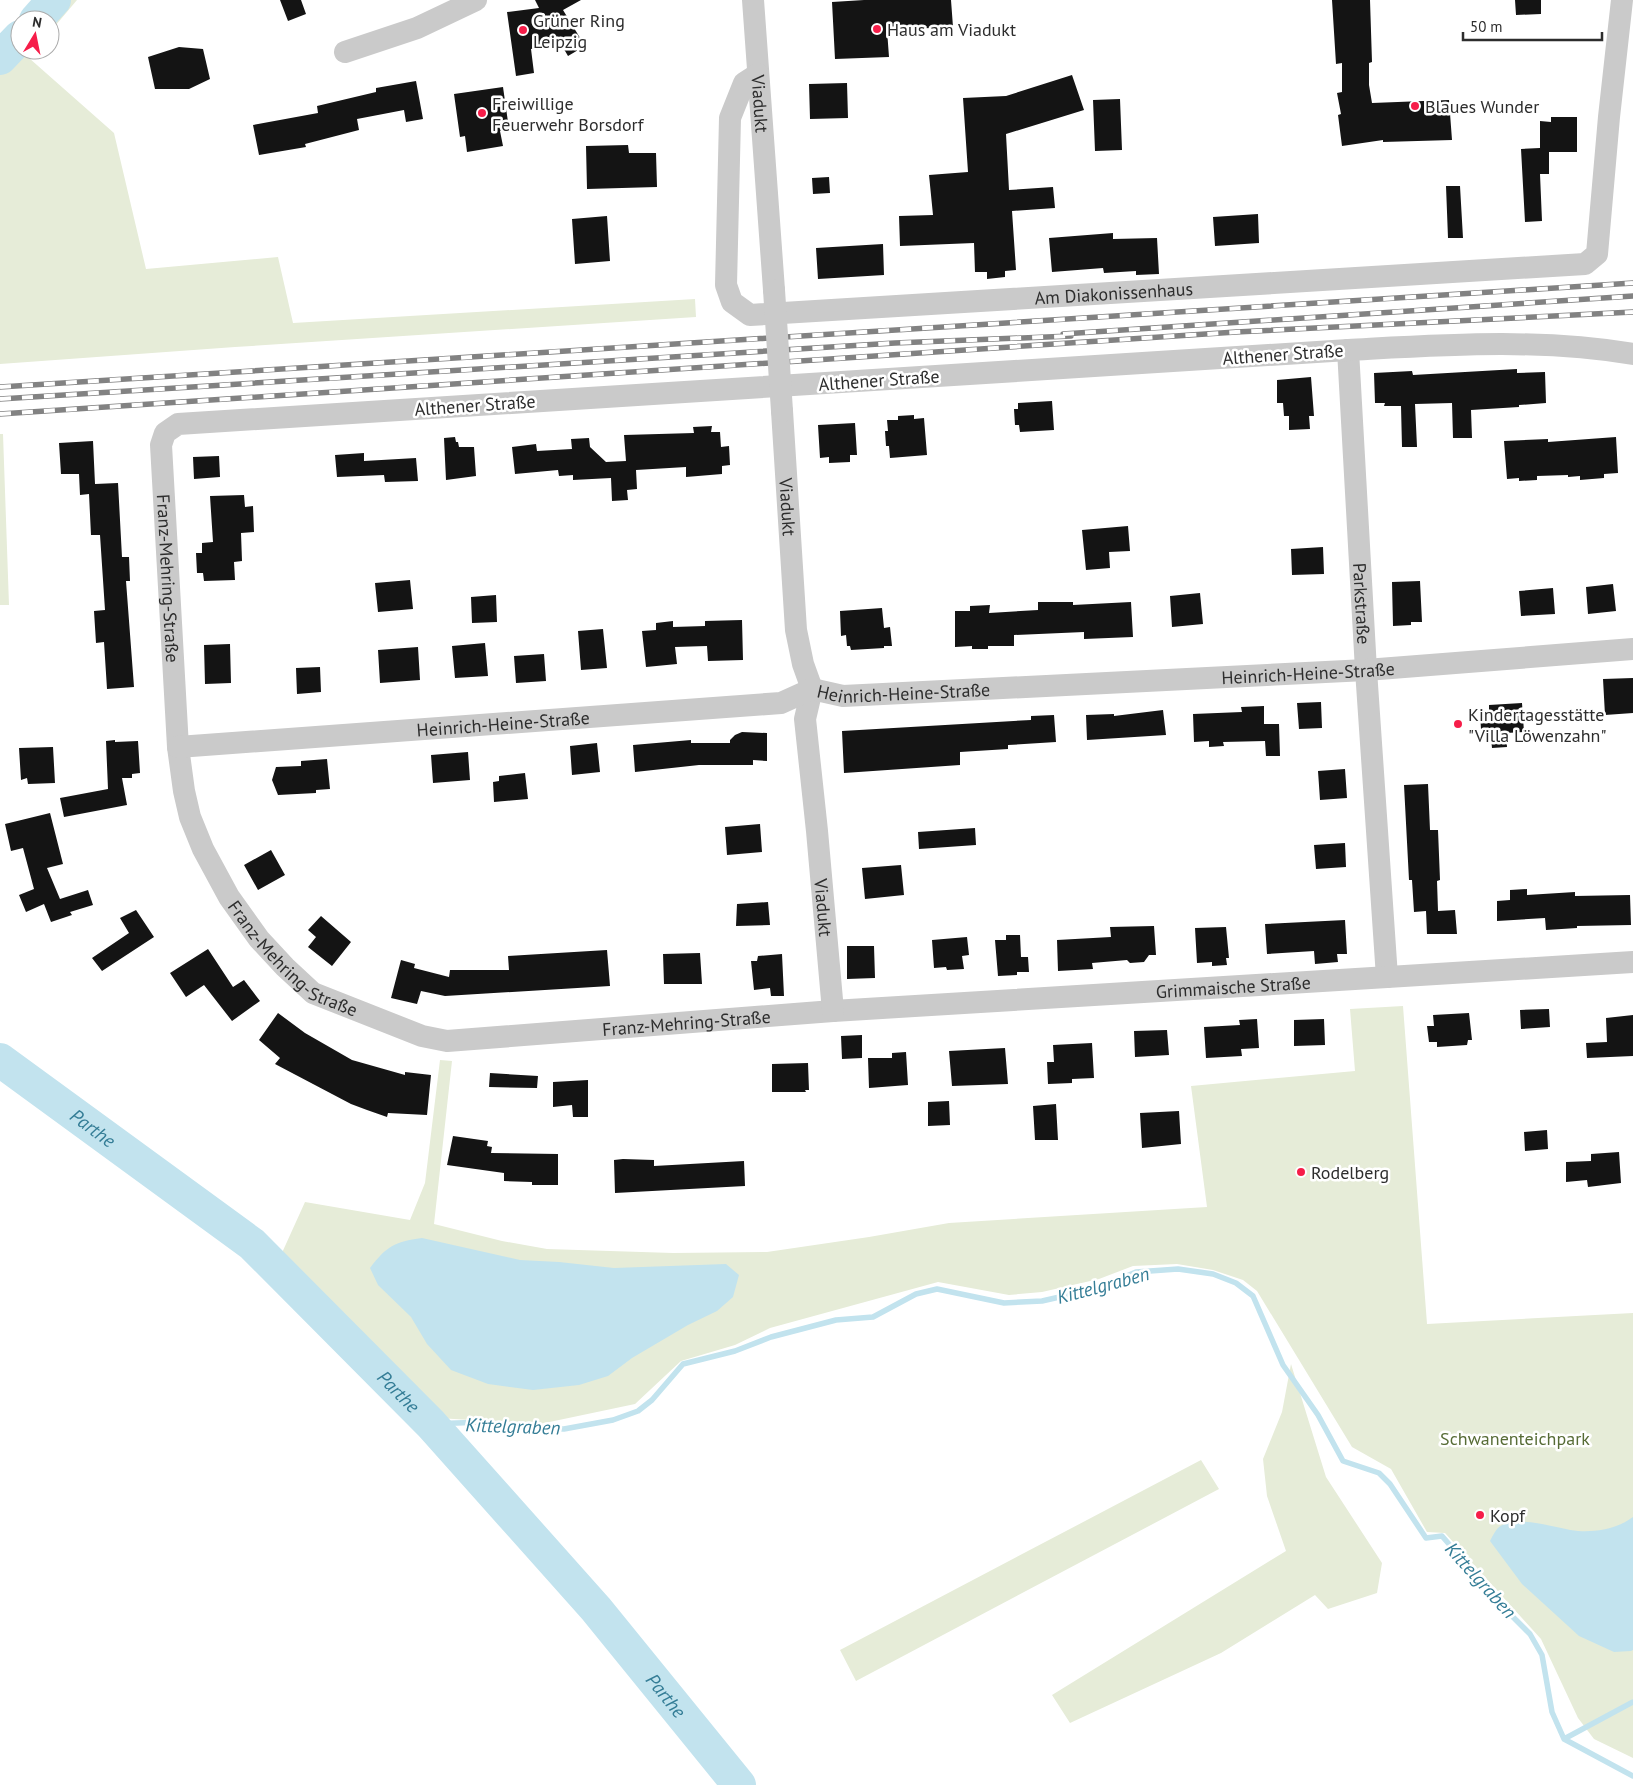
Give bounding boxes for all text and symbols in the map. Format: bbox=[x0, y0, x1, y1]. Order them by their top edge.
place label: Grüner Ring Leipzig bbox=[533, 9, 625, 53]
north arrow bbox=[10, 10, 60, 60]
scale bar bbox=[1463, 10, 1602, 42]
text: N bbox=[31, 13, 43, 32]
text: 50 m bbox=[1470, 17, 1503, 36]
place label: Haus am Viadukt bbox=[887, 18, 1016, 41]
marker: Haus am Viadukt bbox=[871, 23, 883, 35]
marker: Grüner Ring Leipzig bbox=[517, 24, 529, 36]
street label: Viadukt bbox=[747, 73, 774, 134]
place label: Freiwillige Feuerwehr Borsdorf bbox=[492, 92, 645, 136]
place label: Blaues Wunder bbox=[1425, 95, 1539, 118]
marker: Blaues Wunder bbox=[1409, 100, 1421, 112]
marker: Freiwillige Feuerwehr Borsdorf bbox=[476, 107, 488, 119]
street label: Am Diakonissenhaus bbox=[1034, 276, 1194, 309]
street label: Althener Straße bbox=[1222, 338, 1344, 370]
street label: Althener Straße bbox=[818, 364, 940, 396]
street label: Althener Straße bbox=[414, 389, 536, 421]
street label: Viadukt bbox=[775, 476, 801, 537]
street label: Franz-Mehring-Straße bbox=[152, 493, 185, 663]
street label: Parkstraße bbox=[1348, 562, 1376, 645]
street label: Heinrich-Heine-Straße bbox=[1221, 656, 1396, 689]
street label: Heinrich-Heine-Straße bbox=[815, 677, 991, 707]
place label: Kindertagesstätte "Villa Löwenzahn" bbox=[1468, 703, 1606, 747]
street label: Heinrich-Heine-Straße bbox=[416, 705, 591, 741]
marker: Kindertagesstätte "Villa Löwenzahn" bbox=[1452, 718, 1464, 730]
street label: Viadukt bbox=[810, 877, 838, 937]
street label: Franz-Mehring-Straße bbox=[223, 896, 361, 1021]
street label: Grimmaische Straße bbox=[1155, 970, 1311, 1003]
street label: Franz-Mehring-Straße bbox=[601, 1004, 771, 1040]
water label: Parthe bbox=[65, 1103, 120, 1152]
place label: Rodelberg bbox=[1311, 1161, 1389, 1184]
marker: Rodelberg bbox=[1295, 1166, 1307, 1178]
water label: Kittelgraben bbox=[1054, 1261, 1152, 1309]
water label: Parthe bbox=[372, 1365, 425, 1418]
water label: Kittelgraben bbox=[465, 1412, 561, 1440]
park label: Schwanenteichpark bbox=[1440, 1427, 1590, 1450]
place label: Kopf bbox=[1490, 1504, 1526, 1527]
marker: Kopf bbox=[1474, 1509, 1486, 1521]
water label: Kittelgraben bbox=[1440, 1537, 1522, 1623]
water label: Parthe bbox=[641, 1668, 691, 1723]

